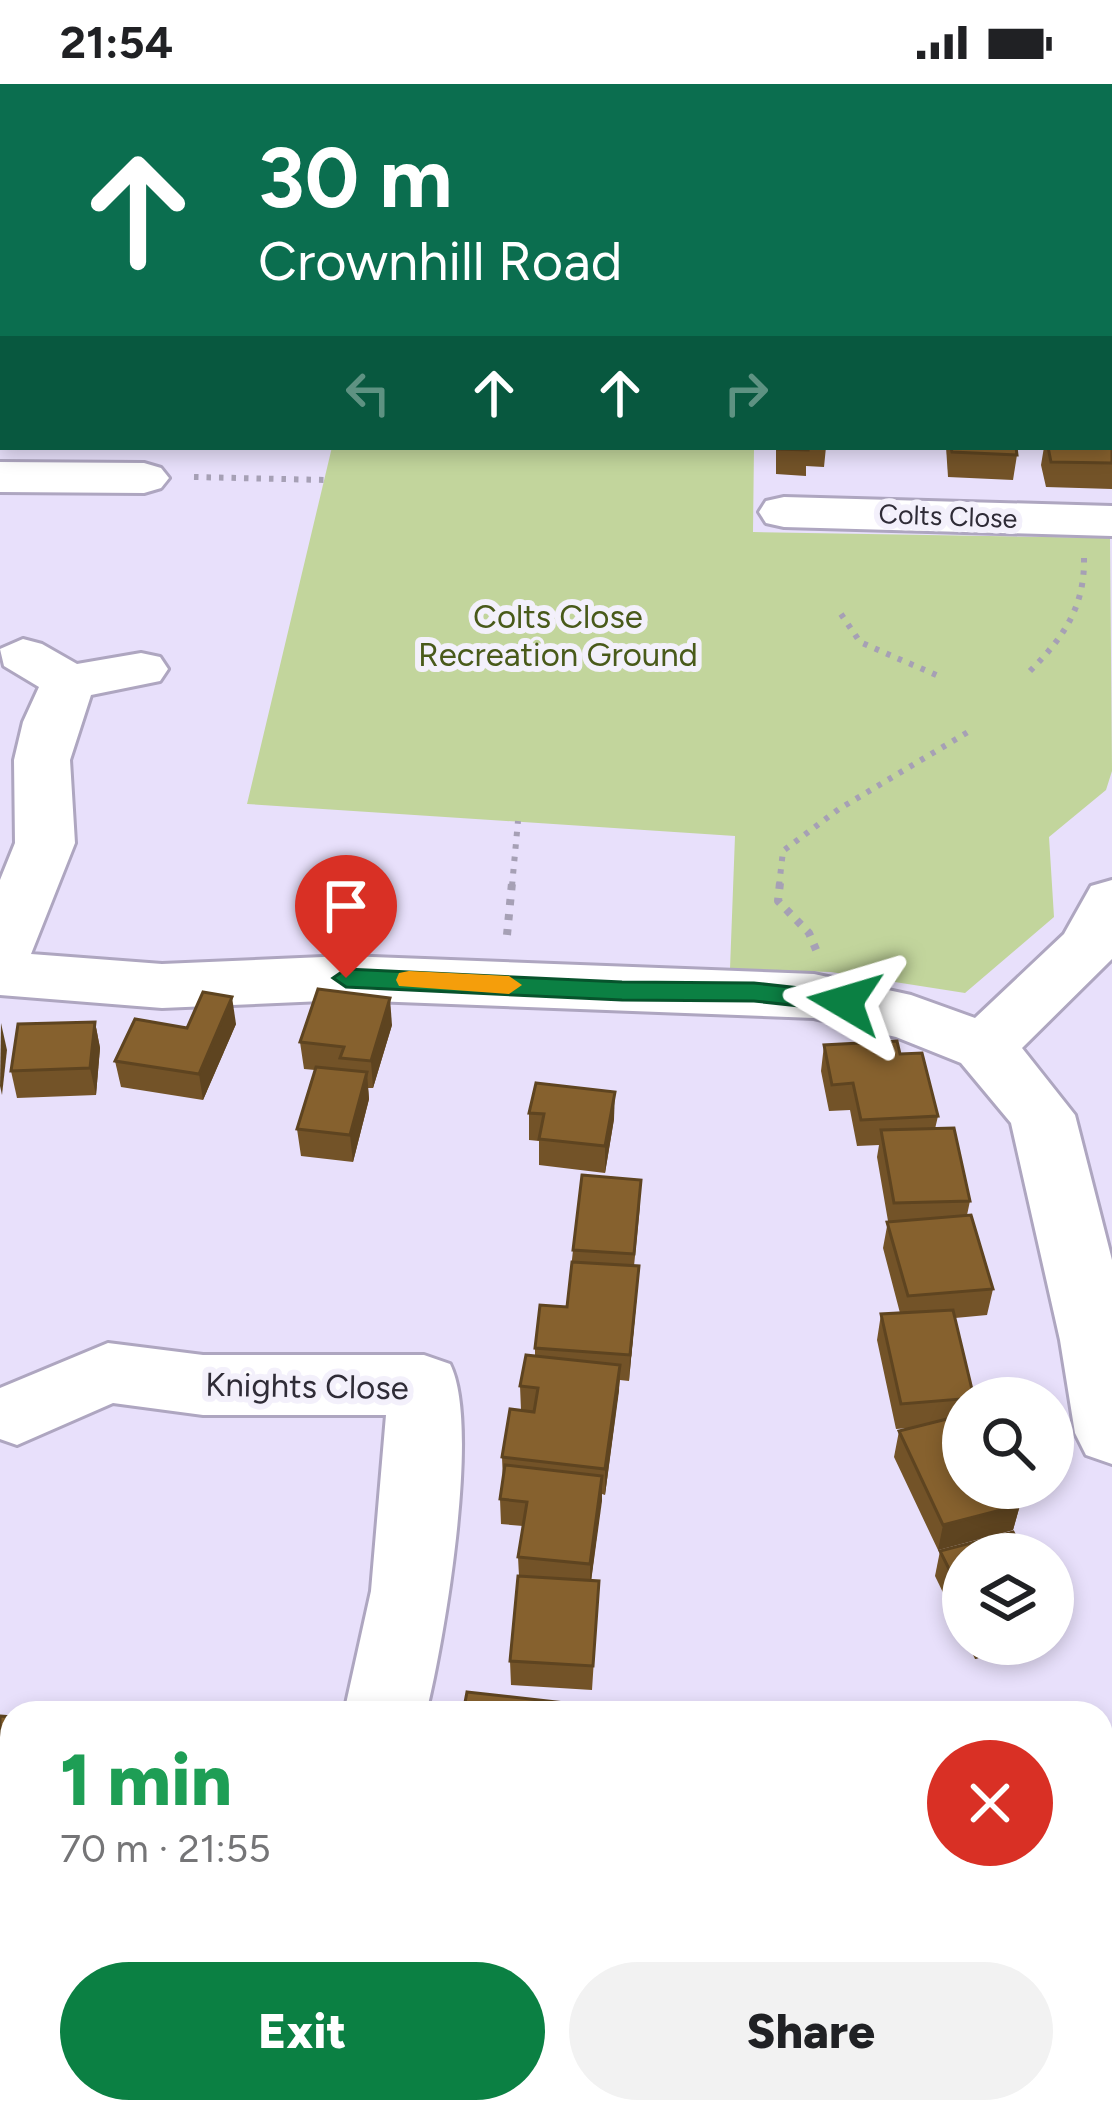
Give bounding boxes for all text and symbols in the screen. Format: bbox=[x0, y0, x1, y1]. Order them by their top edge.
text: 21:54 bbox=[60, 15, 173, 69]
text: 30 m bbox=[258, 127, 452, 228]
icon: ahead bbox=[60, 132, 216, 288]
text: Crownhill Road bbox=[258, 229, 622, 294]
icon: left bbox=[335, 360, 401, 426]
icon: ahead bbox=[461, 360, 527, 426]
icon: ahead bbox=[587, 360, 653, 426]
icon: right bbox=[713, 360, 779, 426]
street label: Colts Close bbox=[878, 497, 1018, 535]
park label: Colts Close Recreation Ground bbox=[418, 597, 698, 674]
pin bbox=[295, 855, 397, 978]
icon: arrive bbox=[313, 873, 379, 939]
position arrow bbox=[782, 939, 908, 1065]
street label: Knights Close bbox=[205, 1365, 409, 1407]
map controls bbox=[942, 1377, 1074, 1665]
button: search bbox=[942, 1377, 1074, 1509]
button: layers bbox=[942, 1533, 1074, 1665]
text: 1 min bbox=[60, 1737, 232, 1823]
button: close bbox=[927, 1740, 1053, 1866]
text: 70 m · 21:55 bbox=[60, 1825, 271, 1872]
button: Exit bbox=[60, 1962, 545, 2100]
button: Share bbox=[569, 1962, 1053, 2100]

